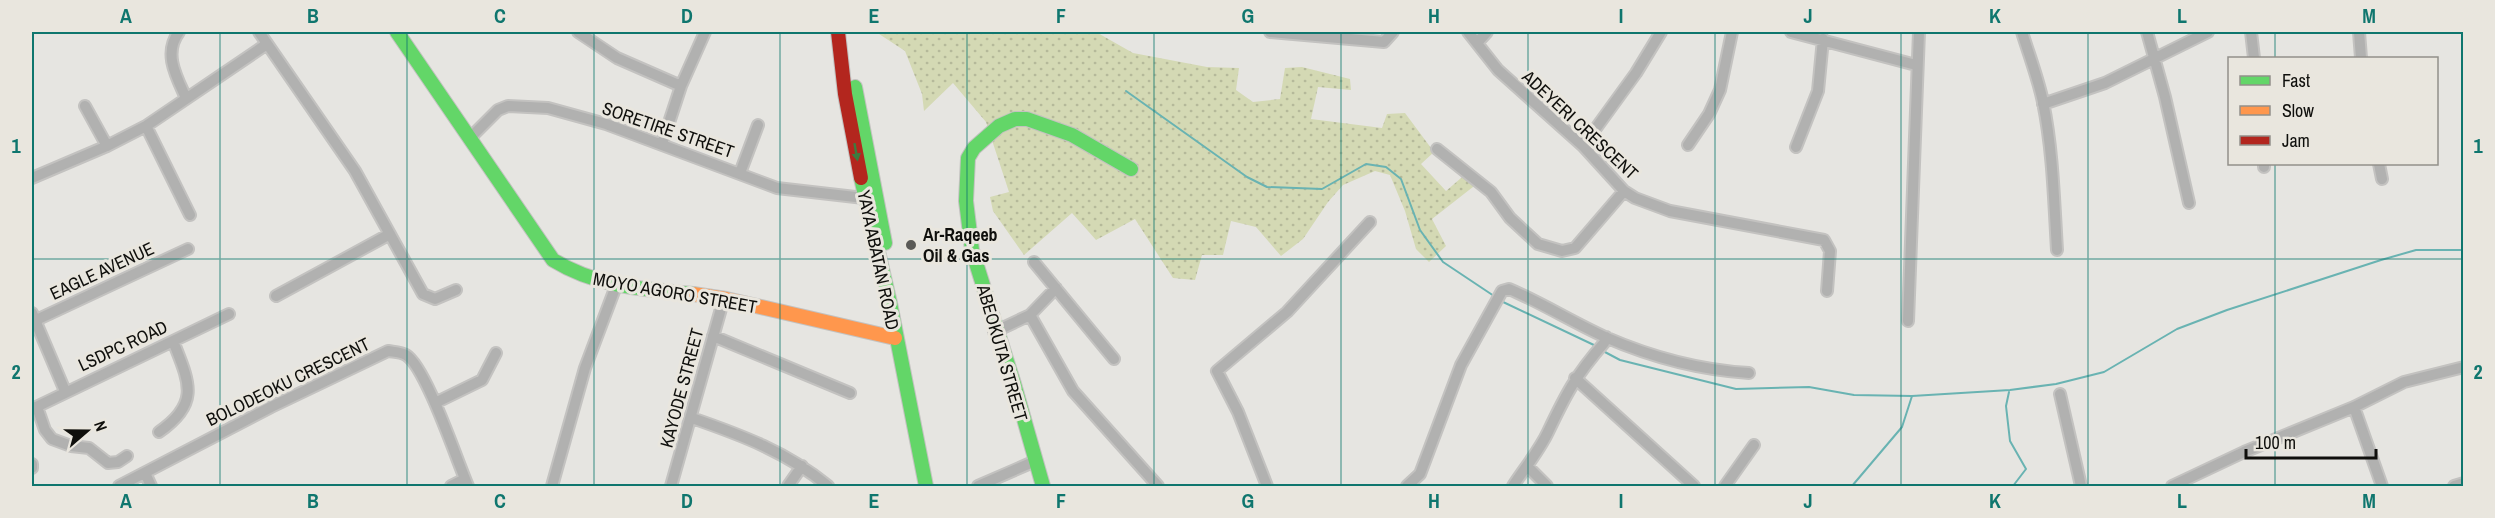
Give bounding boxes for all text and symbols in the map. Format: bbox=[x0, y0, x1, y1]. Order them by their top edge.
text: A bbox=[120, 2, 132, 29]
text: B bbox=[307, 2, 319, 29]
text: C bbox=[494, 2, 506, 29]
text: D bbox=[681, 2, 693, 29]
text: E bbox=[869, 2, 880, 29]
text: F bbox=[1056, 2, 1066, 29]
text: G bbox=[1242, 2, 1254, 29]
text: H bbox=[1428, 2, 1440, 29]
text: I bbox=[1619, 2, 1623, 29]
text: J bbox=[1803, 2, 1813, 29]
text: K bbox=[1989, 2, 2001, 29]
text: L bbox=[2177, 2, 2187, 29]
text: M bbox=[2362, 2, 2376, 29]
legend bbox=[2228, 57, 2438, 165]
street label: ADEYERI CRESCENT bbox=[1516, 64, 1644, 185]
text: Fast bbox=[2282, 68, 2310, 93]
street label: SORETIRE STREET bbox=[599, 95, 737, 164]
text: Slow bbox=[2282, 98, 2314, 123]
text: Jam bbox=[2282, 128, 2310, 153]
text: 1 bbox=[11, 132, 21, 159]
text: 1 bbox=[2473, 132, 2483, 159]
one-way arrow bbox=[852, 142, 861, 161]
street label: YAYA ABATAN ROAD bbox=[851, 188, 906, 332]
place label: Ar-Raqeeb Oil & Gas bbox=[923, 222, 998, 268]
street label: EAGLE AVENUE bbox=[46, 236, 158, 306]
marker: Ar-Raqeeb Oil & Gas bbox=[904, 238, 918, 252]
street label: MOYO AGORO STREET bbox=[591, 266, 759, 319]
street label: ABEOKUTA STREET bbox=[971, 281, 1034, 424]
street label: LSDPC ROAD bbox=[74, 314, 172, 377]
street label: KAYODE STREET bbox=[654, 325, 709, 450]
street label: BOLODEOKU CRESCENT bbox=[202, 331, 374, 432]
text: 2 bbox=[11, 358, 21, 385]
text: 2 bbox=[2473, 358, 2483, 385]
north arrow bbox=[57, 401, 117, 461]
text: N bbox=[89, 418, 113, 434]
scale bar bbox=[2246, 422, 2376, 460]
text: 100 m bbox=[2255, 430, 2296, 455]
text: A bbox=[120, 487, 132, 514]
text: B bbox=[307, 487, 319, 514]
text: C bbox=[494, 487, 506, 514]
text: D bbox=[681, 487, 693, 514]
text: E bbox=[869, 487, 880, 514]
text: F bbox=[1056, 487, 1066, 514]
text: G bbox=[1242, 487, 1254, 514]
text: H bbox=[1428, 487, 1440, 514]
text: I bbox=[1619, 487, 1623, 514]
text: J bbox=[1803, 487, 1813, 514]
text: K bbox=[1989, 487, 2001, 514]
text: L bbox=[2177, 487, 2187, 514]
text: M bbox=[2362, 487, 2376, 514]

